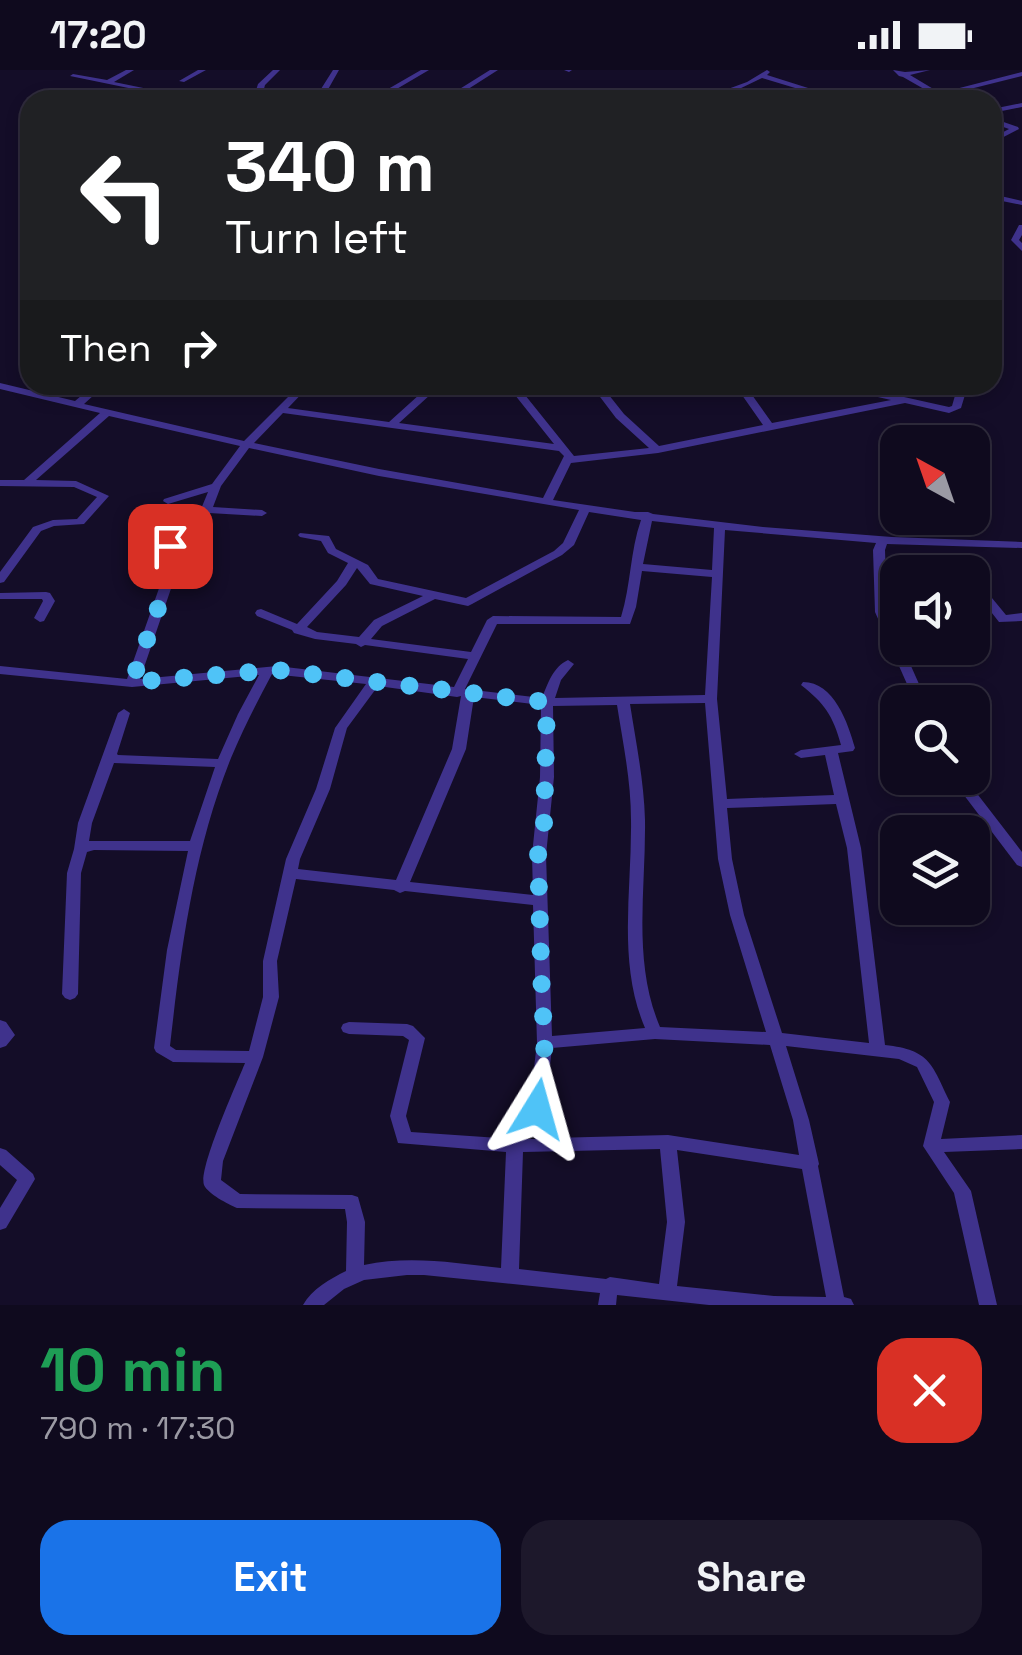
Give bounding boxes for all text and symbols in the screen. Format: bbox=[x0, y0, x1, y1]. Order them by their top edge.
text: 17:20 bbox=[50, 11, 147, 59]
text: 340 m bbox=[225, 122, 435, 211]
icon: left bbox=[60, 130, 190, 260]
text: Turn left bbox=[225, 209, 408, 266]
icon: right bbox=[171, 320, 226, 375]
text: Then bbox=[60, 324, 151, 372]
north arrow bbox=[880, 425, 990, 535]
map controls bbox=[880, 425, 990, 925]
pin bbox=[128, 504, 213, 589]
icon: arrive bbox=[143, 519, 198, 574]
button: sound bbox=[880, 555, 990, 665]
button: search bbox=[880, 685, 990, 795]
button: layers bbox=[880, 815, 990, 925]
position arrow bbox=[485, 1057, 589, 1161]
text: 10 min bbox=[40, 1332, 225, 1409]
button: close bbox=[877, 1338, 982, 1443]
text: 790 m · 17:30 bbox=[40, 1408, 236, 1448]
button: Exit bbox=[40, 1520, 501, 1635]
button: Share bbox=[521, 1520, 982, 1635]

